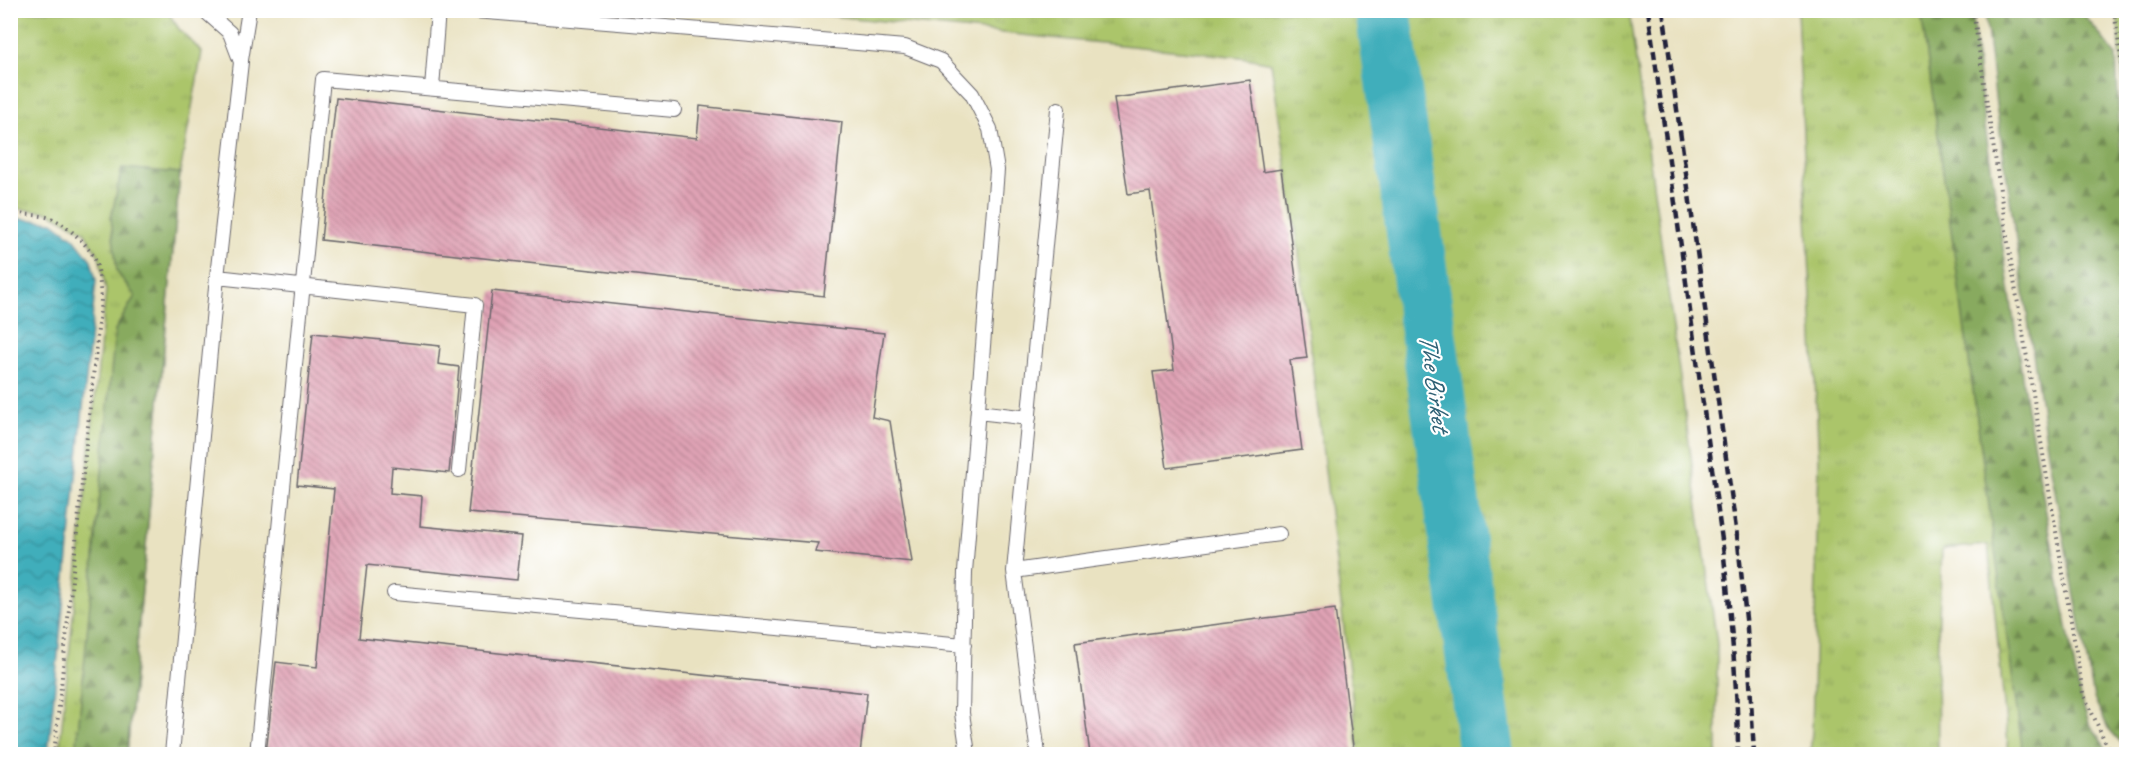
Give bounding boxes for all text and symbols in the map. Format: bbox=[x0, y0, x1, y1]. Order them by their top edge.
water label: The Birket bbox=[1411, 332, 1459, 437]

